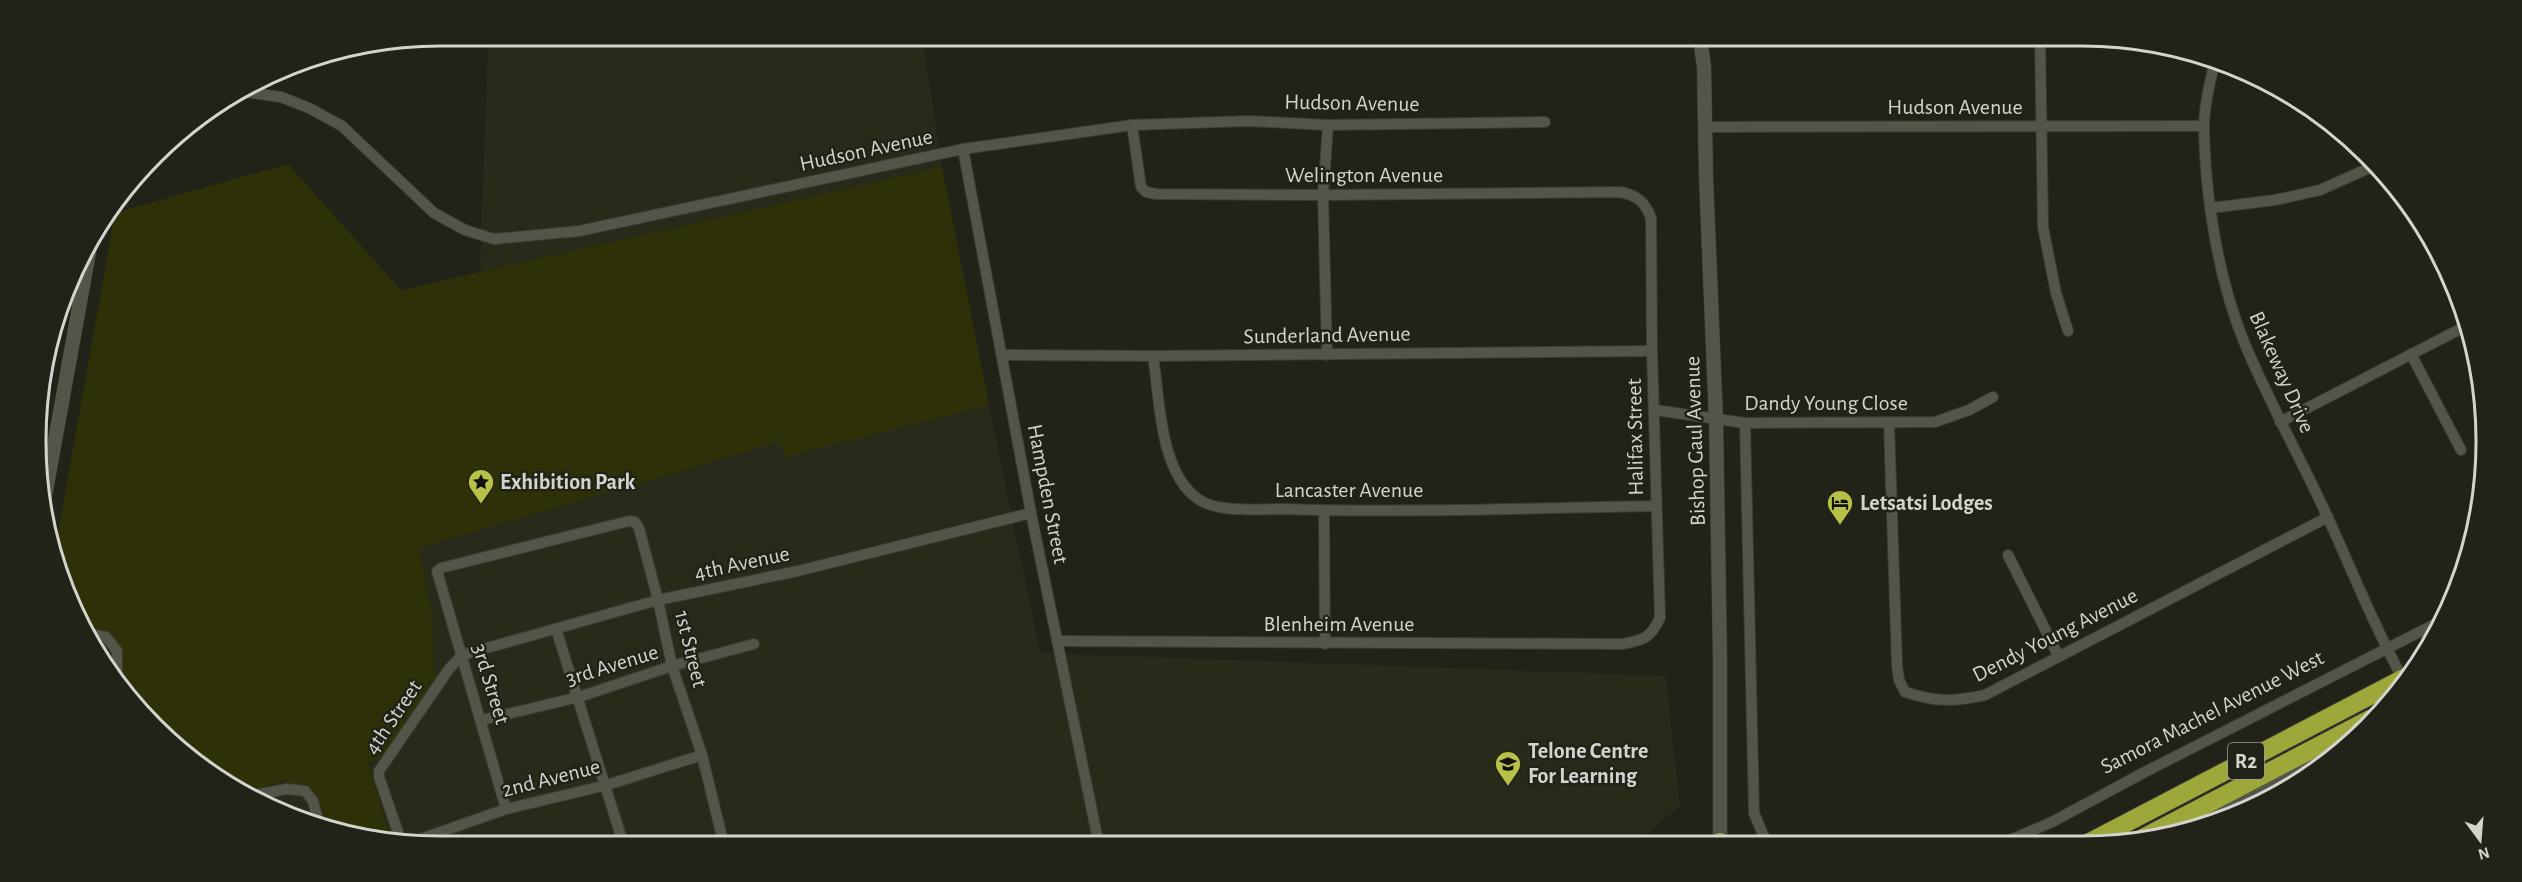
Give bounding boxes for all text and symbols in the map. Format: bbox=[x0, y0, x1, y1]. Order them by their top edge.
street label: Hudson Avenue bbox=[1284, 91, 1420, 115]
street label: Hudson Avenue bbox=[1887, 96, 2023, 118]
street label: Hudson Avenue bbox=[798, 125, 934, 175]
street label: Welington Avenue bbox=[1285, 164, 1443, 186]
street label: Blakeway Drive bbox=[2245, 308, 2319, 436]
street label: Sunderland Avenue bbox=[1243, 323, 1411, 347]
street label: Bishop Gaul Avenue bbox=[1681, 356, 1709, 526]
street label: Halifax Street bbox=[1623, 378, 1647, 496]
street label: Dandy Young Close bbox=[1744, 392, 1908, 414]
street label: Hampden Street bbox=[1024, 422, 1072, 566]
place icon: Exhibition Park bbox=[466, 467, 496, 505]
place label: Exhibition Park bbox=[500, 471, 635, 493]
street label: Lancaster Avenue bbox=[1275, 479, 1423, 501]
hotel icon: Letsatsi Lodges bbox=[1825, 488, 1855, 526]
place label: Letsatsi Lodges bbox=[1860, 492, 1993, 514]
street label: 4th Avenue bbox=[692, 542, 792, 584]
street label: Dendy Young Avenue bbox=[1969, 584, 2141, 686]
street label: 1st Street bbox=[671, 608, 711, 690]
street label: Blenheim Avenue bbox=[1263, 613, 1415, 635]
street label: 3rd Street bbox=[468, 641, 514, 727]
street label: 3rd Avenue bbox=[563, 641, 661, 689]
street label: Samora Machel Avenue West bbox=[2097, 646, 2327, 778]
street label: 4th Street bbox=[360, 676, 426, 758]
place label: Telone Centre For Learning bbox=[1528, 740, 1648, 787]
road number: R2 bbox=[2228, 743, 2264, 779]
school or university icon: Telone Centre For Learning bbox=[1493, 749, 1523, 787]
street label: 2nd Avenue bbox=[500, 755, 602, 801]
north arrow bbox=[2450, 810, 2510, 870]
text: N bbox=[2476, 844, 2491, 863]

